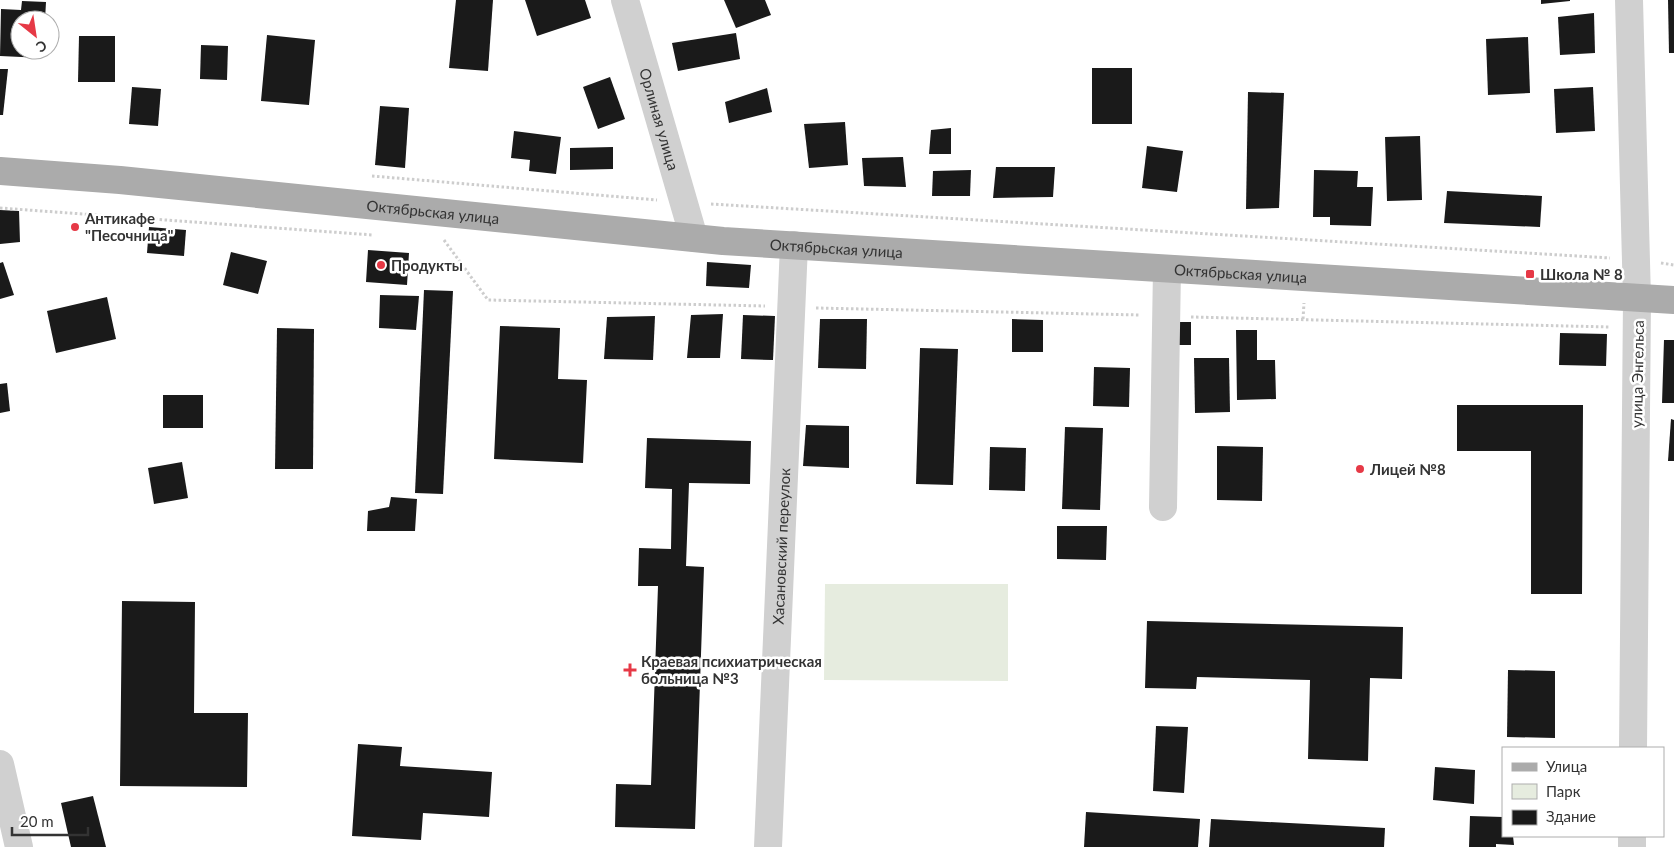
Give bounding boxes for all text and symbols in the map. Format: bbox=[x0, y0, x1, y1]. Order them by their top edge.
north arrow bbox=[10, 10, 60, 60]
text: С bbox=[33, 37, 50, 57]
street label: Орлиная улица bbox=[636, 66, 683, 172]
street label: Октябрьская улица bbox=[366, 196, 500, 227]
place label: Антикафе "Песочница" bbox=[84, 209, 173, 244]
marker: Антикафе "Песочница" bbox=[69, 221, 81, 233]
street label: Октябрьская улица bbox=[769, 235, 903, 261]
place label: Продукты bbox=[391, 256, 463, 274]
marker: Продукты bbox=[375, 259, 387, 271]
street label: Октябрьская улица bbox=[1173, 260, 1308, 286]
place label: Школа № 8 bbox=[1540, 265, 1623, 283]
marker: Школа № 8 bbox=[1524, 268, 1536, 280]
street label: улица Энгельса bbox=[1627, 320, 1647, 428]
place label: Лицей №8 bbox=[1369, 460, 1446, 478]
marker: Лицей №8 bbox=[1354, 463, 1366, 475]
street label: Хасановский переулок bbox=[769, 467, 793, 625]
place label: Краевая психиатрическая больница №3 bbox=[641, 652, 822, 687]
marker: Краевая психиатрическая больница №3 bbox=[623, 663, 637, 677]
legend bbox=[1502, 747, 1664, 837]
text: Улица bbox=[1546, 757, 1587, 775]
text: Парк bbox=[1546, 782, 1581, 800]
scale bar bbox=[12, 804, 89, 836]
text: Здание bbox=[1546, 807, 1596, 825]
text: 20 m bbox=[20, 812, 54, 830]

